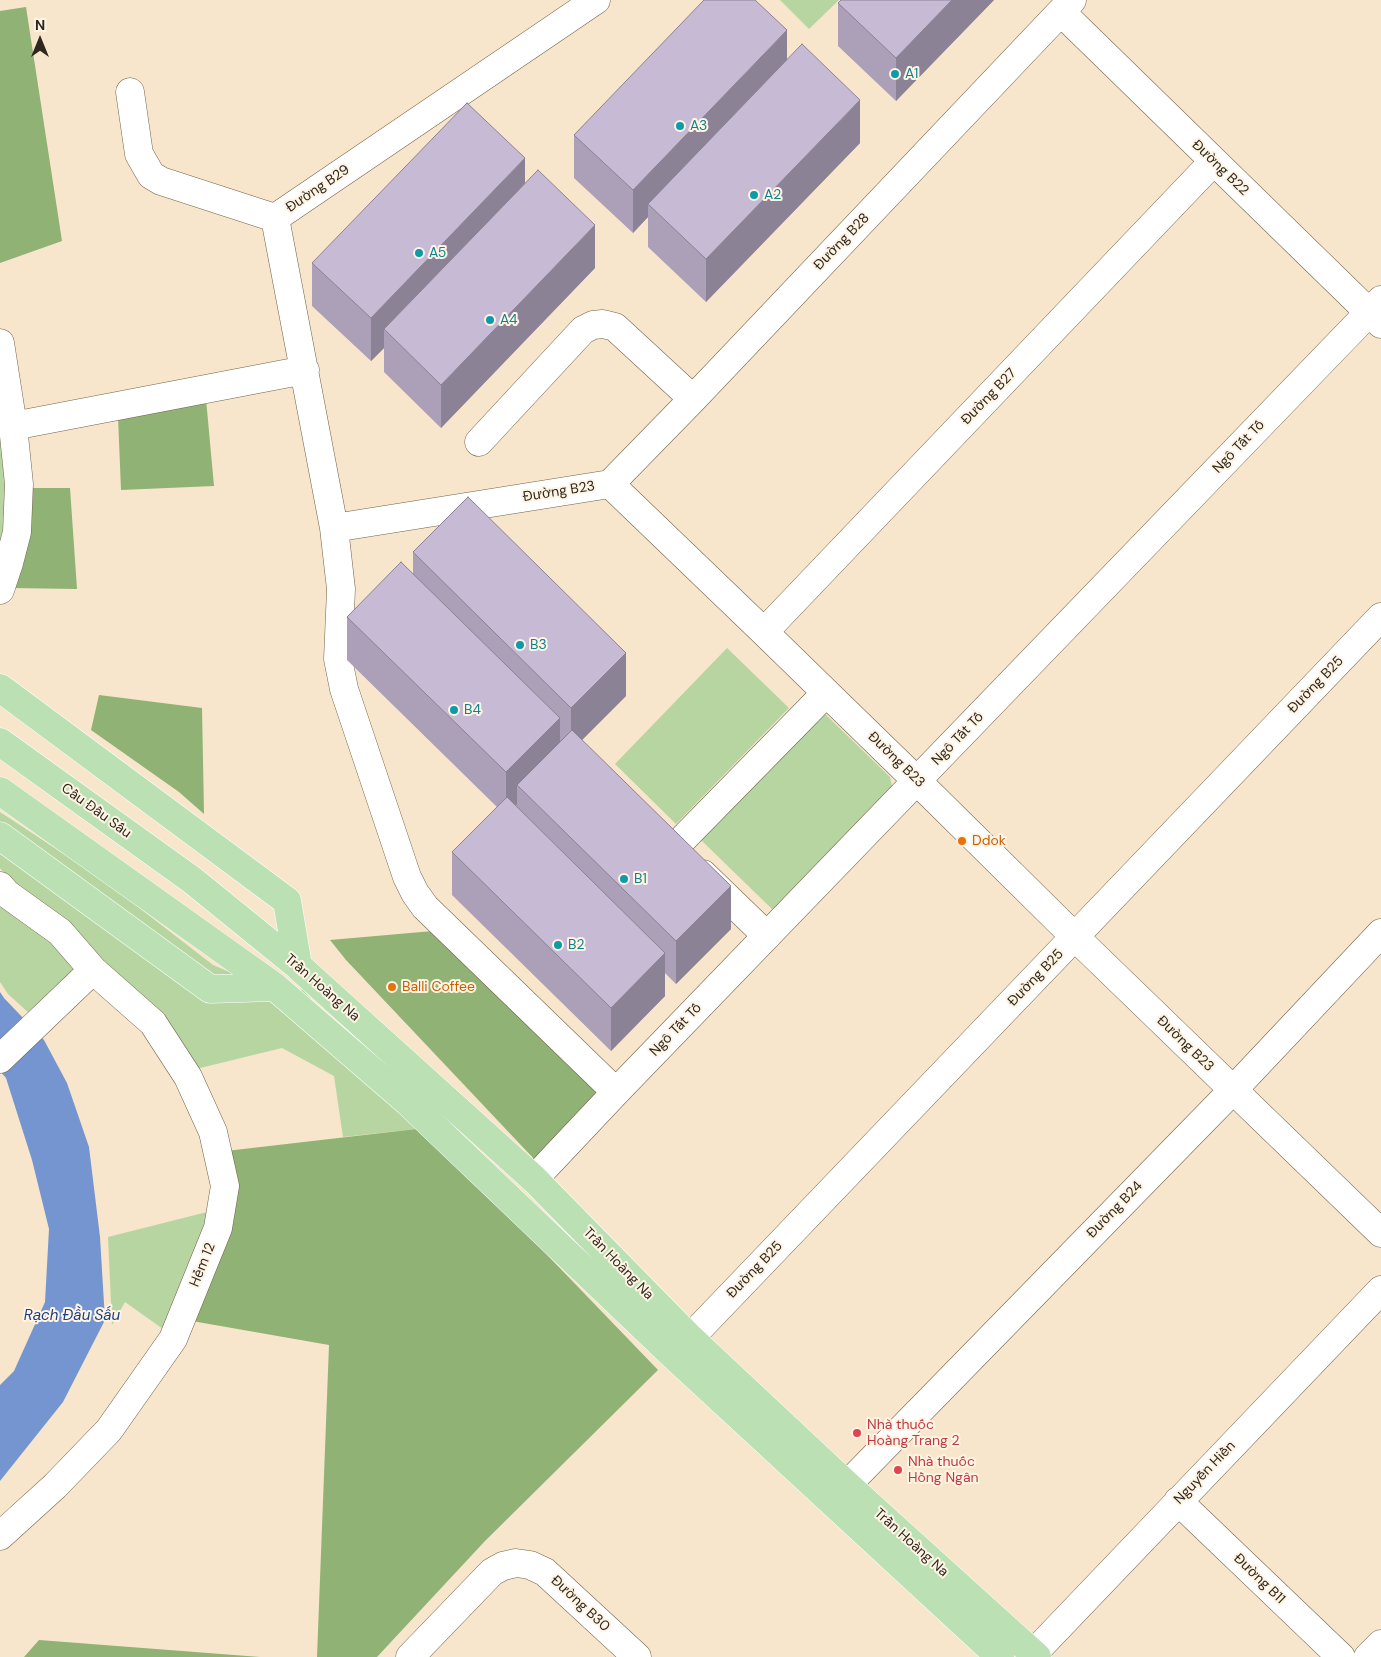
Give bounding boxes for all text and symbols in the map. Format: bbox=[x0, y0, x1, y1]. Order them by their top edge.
north arrow bbox=[15, 15, 65, 65]
text: N bbox=[35, 16, 45, 34]
place label: A1 bbox=[905, 66, 918, 82]
marker: A1 bbox=[889, 68, 901, 80]
place label: A3 bbox=[690, 118, 707, 134]
marker: A3 bbox=[674, 120, 686, 132]
street label: Đường B22 bbox=[1188, 137, 1252, 199]
street label: Đường B29 bbox=[283, 162, 353, 216]
place label: A2 bbox=[764, 187, 781, 203]
marker: A2 bbox=[748, 189, 760, 201]
street label: Đường B28 bbox=[811, 210, 873, 274]
place label: A5 bbox=[429, 245, 446, 261]
marker: A5 bbox=[413, 247, 425, 259]
place label: A4 bbox=[500, 312, 518, 328]
marker: A4 bbox=[484, 314, 496, 326]
street label: Đường B27 bbox=[958, 365, 1020, 429]
street label: Ngô Tất Tố bbox=[1209, 417, 1269, 477]
street label: Đường B23 bbox=[522, 478, 596, 506]
place label: B3 bbox=[530, 637, 547, 653]
marker: B3 bbox=[514, 639, 526, 651]
street label: Đường B25 bbox=[1285, 653, 1347, 717]
place label: B4 bbox=[464, 702, 481, 718]
marker: B4 bbox=[448, 704, 460, 716]
street label: Ngô Tất Tố bbox=[928, 709, 988, 769]
street label: Đường B23 bbox=[864, 729, 928, 791]
street label: Cầu Đầu Sấu bbox=[58, 780, 134, 842]
place label: Ddok bbox=[972, 833, 1006, 849]
marker: Ddok bbox=[956, 835, 968, 847]
place label: B1 bbox=[634, 871, 647, 887]
marker: B1 bbox=[618, 873, 630, 885]
place label: B2 bbox=[568, 937, 585, 953]
marker: B2 bbox=[552, 939, 564, 951]
street label: Đường B25 bbox=[1005, 946, 1067, 1010]
street label: Trần Hoàng Na bbox=[281, 951, 363, 1025]
place label: Balli Coffee bbox=[402, 979, 475, 995]
marker: Balli Coffee bbox=[386, 981, 398, 993]
street label: Ngô Tất Tố bbox=[646, 1000, 706, 1060]
street label: Đường B23 bbox=[1153, 1013, 1217, 1075]
street label: Đường B24 bbox=[1084, 1178, 1146, 1242]
street label: Trần Hoàng Na bbox=[579, 1224, 657, 1304]
street label: Đường B25 bbox=[724, 1238, 786, 1302]
street label: Hẻm 12 bbox=[187, 1241, 219, 1289]
water label: Rạch Đầu Sấu bbox=[24, 1307, 120, 1325]
place label: Nhà thuốc Hoàng Trang 2 bbox=[867, 1417, 960, 1450]
marker: Nhà thuốc Hoàng Trang 2 bbox=[851, 1427, 863, 1439]
street label: Nguyễn Hiền bbox=[1171, 1438, 1239, 1508]
place label: Nhà thuốc Hồng Ngân bbox=[908, 1454, 979, 1486]
marker: Nhà thuốc Hồng Ngân bbox=[892, 1464, 904, 1476]
street label: Trần Hoàng Na bbox=[870, 1505, 952, 1581]
street label: Đường B11 bbox=[1230, 1550, 1288, 1608]
street label: Đường B30 bbox=[547, 1573, 613, 1635]

